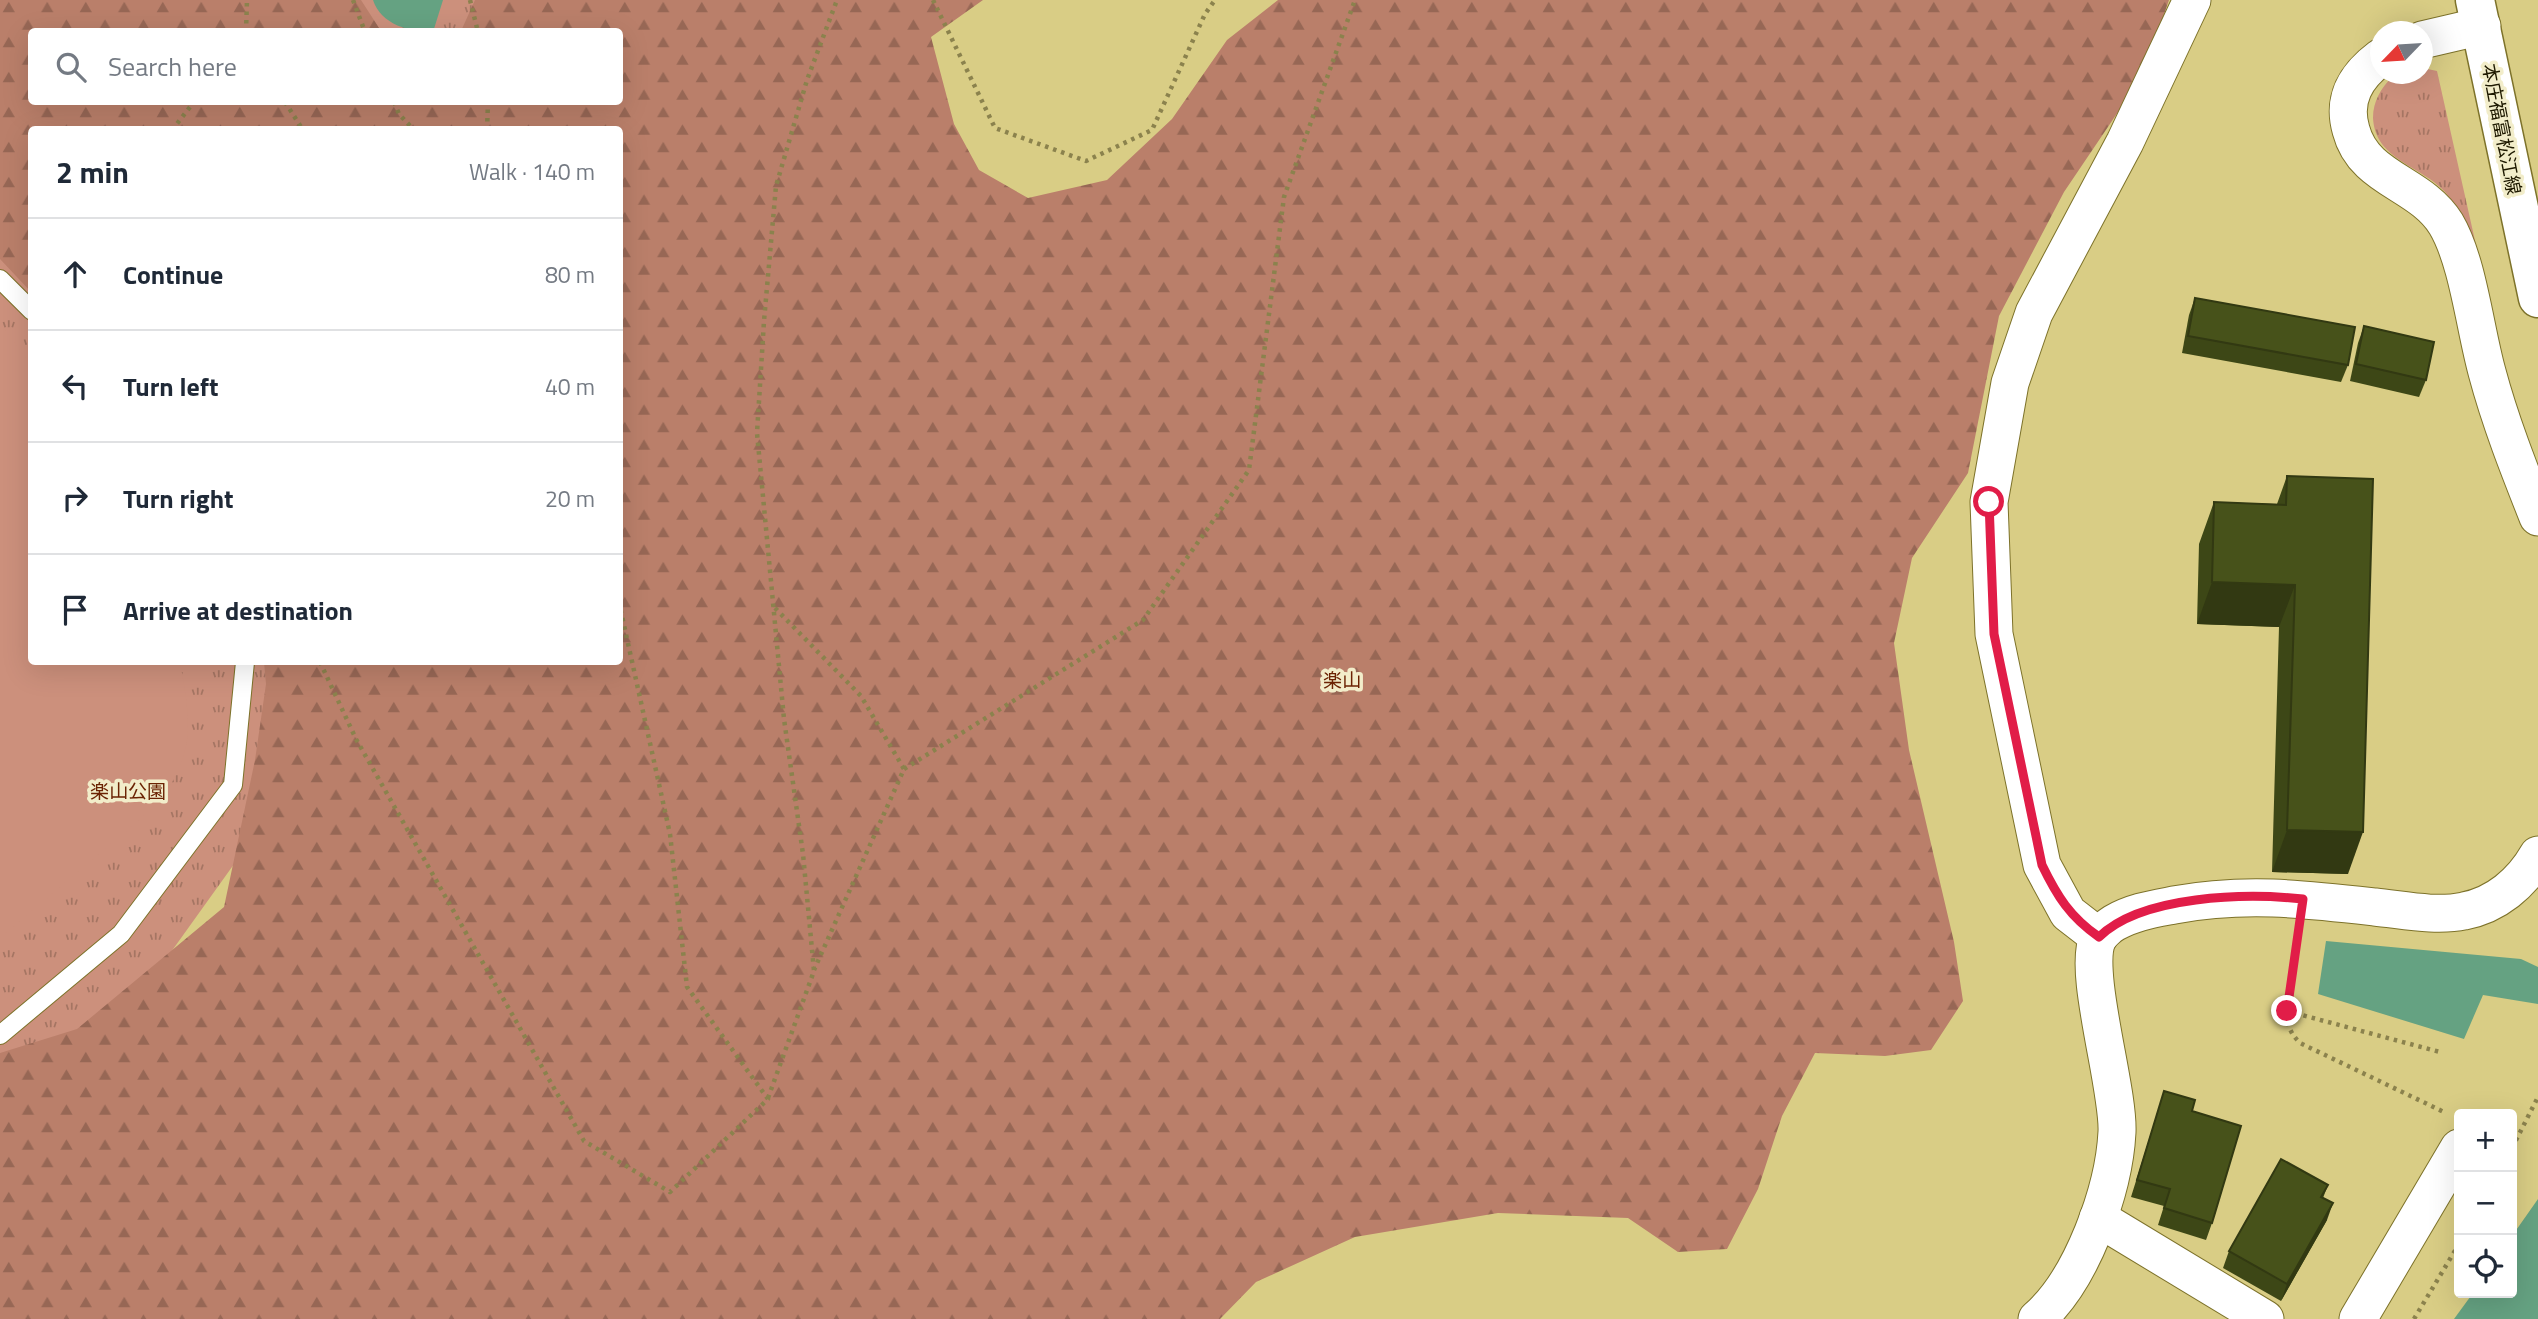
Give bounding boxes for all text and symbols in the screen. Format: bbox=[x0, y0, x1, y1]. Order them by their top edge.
north arrow bbox=[2370, 21, 2433, 84]
search box bbox=[28, 28, 623, 105]
text: Search here bbox=[108, 47, 237, 86]
icon: search bbox=[52, 48, 90, 86]
street label: 本庄福富松江線 bbox=[2476, 61, 2529, 197]
text: 2 min bbox=[56, 149, 129, 195]
text: Walk · 140 m bbox=[469, 154, 595, 189]
icon: ahead bbox=[56, 255, 94, 293]
text: Continue bbox=[123, 255, 223, 294]
text: 80 m bbox=[545, 257, 595, 292]
icon: left bbox=[56, 367, 94, 405]
text: Turn left bbox=[123, 367, 218, 406]
text: 40 m bbox=[545, 369, 595, 404]
icon: right bbox=[56, 479, 94, 517]
text: Turn right bbox=[123, 479, 234, 518]
text: 20 m bbox=[545, 481, 595, 516]
route start bbox=[1973, 486, 2004, 517]
icon: arrive bbox=[56, 591, 94, 629]
text: Arrive at destination bbox=[123, 591, 353, 630]
park label: 楽山 bbox=[1323, 665, 1361, 694]
park label: 楽山公園 bbox=[90, 776, 166, 805]
route end bbox=[2271, 995, 2302, 1026]
map controls bbox=[2454, 1109, 2517, 1298]
button: + bbox=[2454, 1109, 2517, 1172]
button: − bbox=[2454, 1172, 2517, 1235]
button: locate bbox=[2454, 1235, 2517, 1298]

